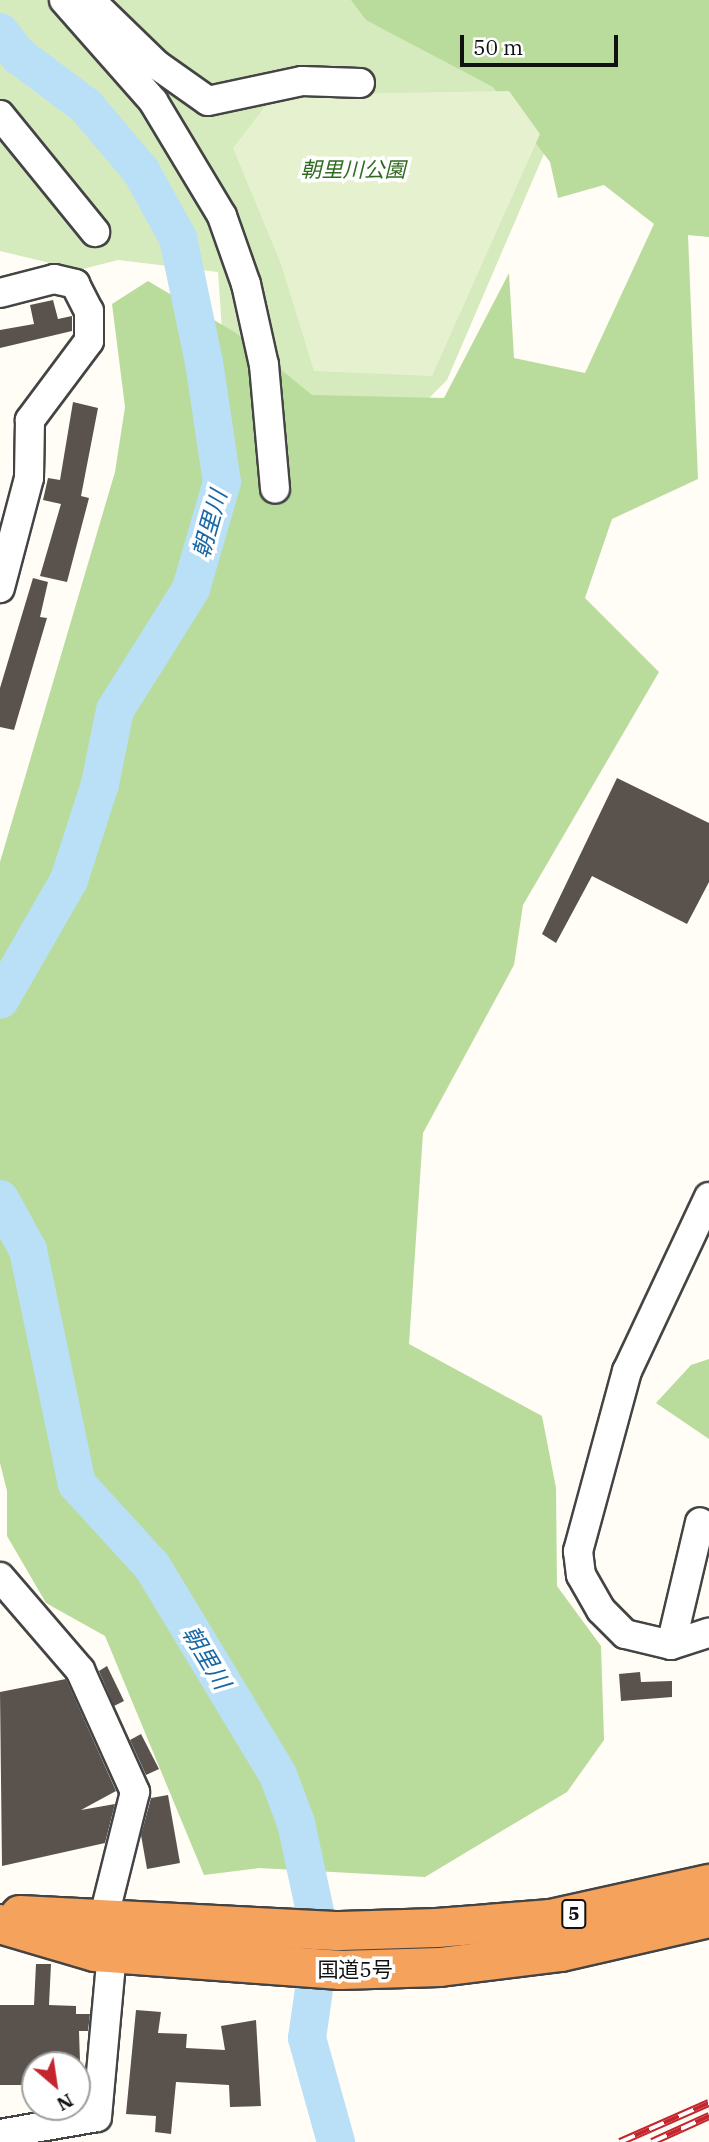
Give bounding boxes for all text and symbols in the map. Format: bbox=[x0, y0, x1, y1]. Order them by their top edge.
scale bar bbox=[464, 21, 622, 65]
text: 50 m bbox=[473, 33, 523, 61]
park label: 朝里川公園 bbox=[301, 156, 405, 182]
water label: 朝里川 bbox=[186, 487, 232, 561]
water label: 朝里川 bbox=[177, 1620, 237, 1694]
road number: 5 bbox=[560, 1898, 588, 1930]
street label: 国道5号 bbox=[317, 1956, 393, 1982]
north arrow bbox=[21, 2051, 91, 2121]
text: N bbox=[53, 2088, 78, 2117]

